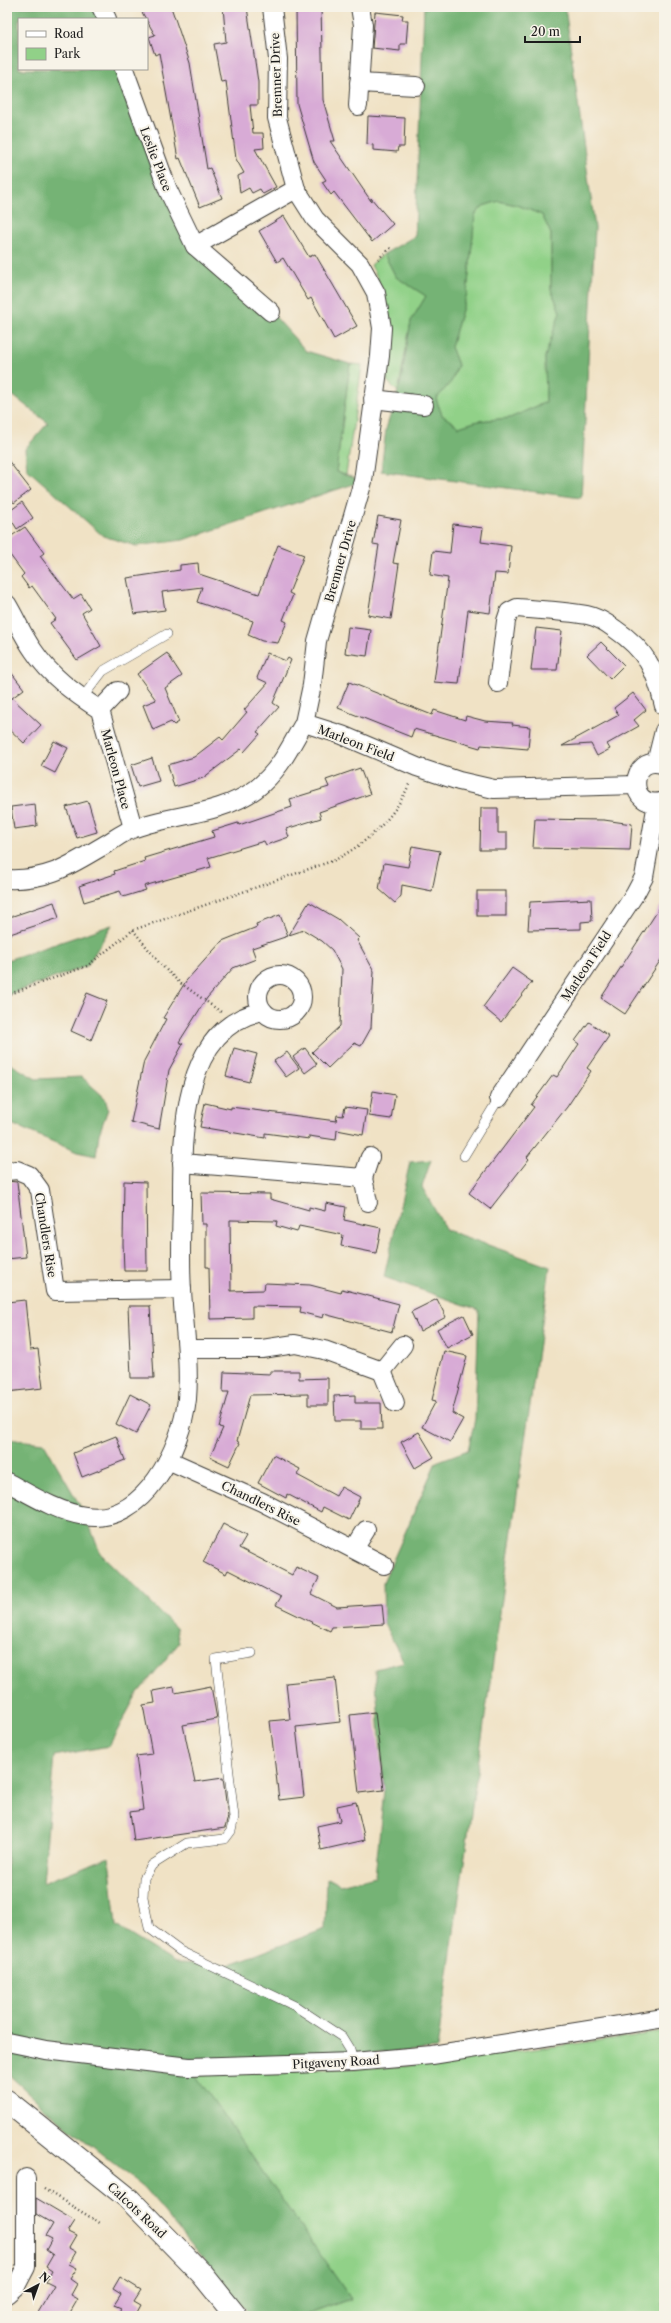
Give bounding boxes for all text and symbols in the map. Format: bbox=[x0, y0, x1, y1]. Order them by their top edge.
legend bbox=[18, 18, 148, 70]
scale bar bbox=[525, 18, 580, 44]
text: 20 m bbox=[531, 24, 560, 39]
text: Road bbox=[54, 26, 84, 41]
street label: Bremner Drive bbox=[267, 32, 285, 118]
text: Park bbox=[54, 46, 81, 61]
street label: Leslie Place bbox=[137, 125, 175, 194]
street label: Bremner Drive bbox=[321, 518, 359, 604]
street label: Marleon Field bbox=[316, 722, 397, 765]
street label: Marleon Place bbox=[98, 727, 134, 811]
street label: Marleon Field bbox=[558, 927, 615, 1004]
street label: Chandlers Rise bbox=[32, 1191, 60, 1279]
street label: Chandlers Rise bbox=[219, 1477, 303, 1529]
street label: Pitgaveny Road bbox=[292, 2052, 381, 2072]
street label: Calcots Road bbox=[104, 2179, 170, 2242]
north arrow bbox=[18, 2265, 58, 2305]
text: N bbox=[36, 2269, 53, 2286]

